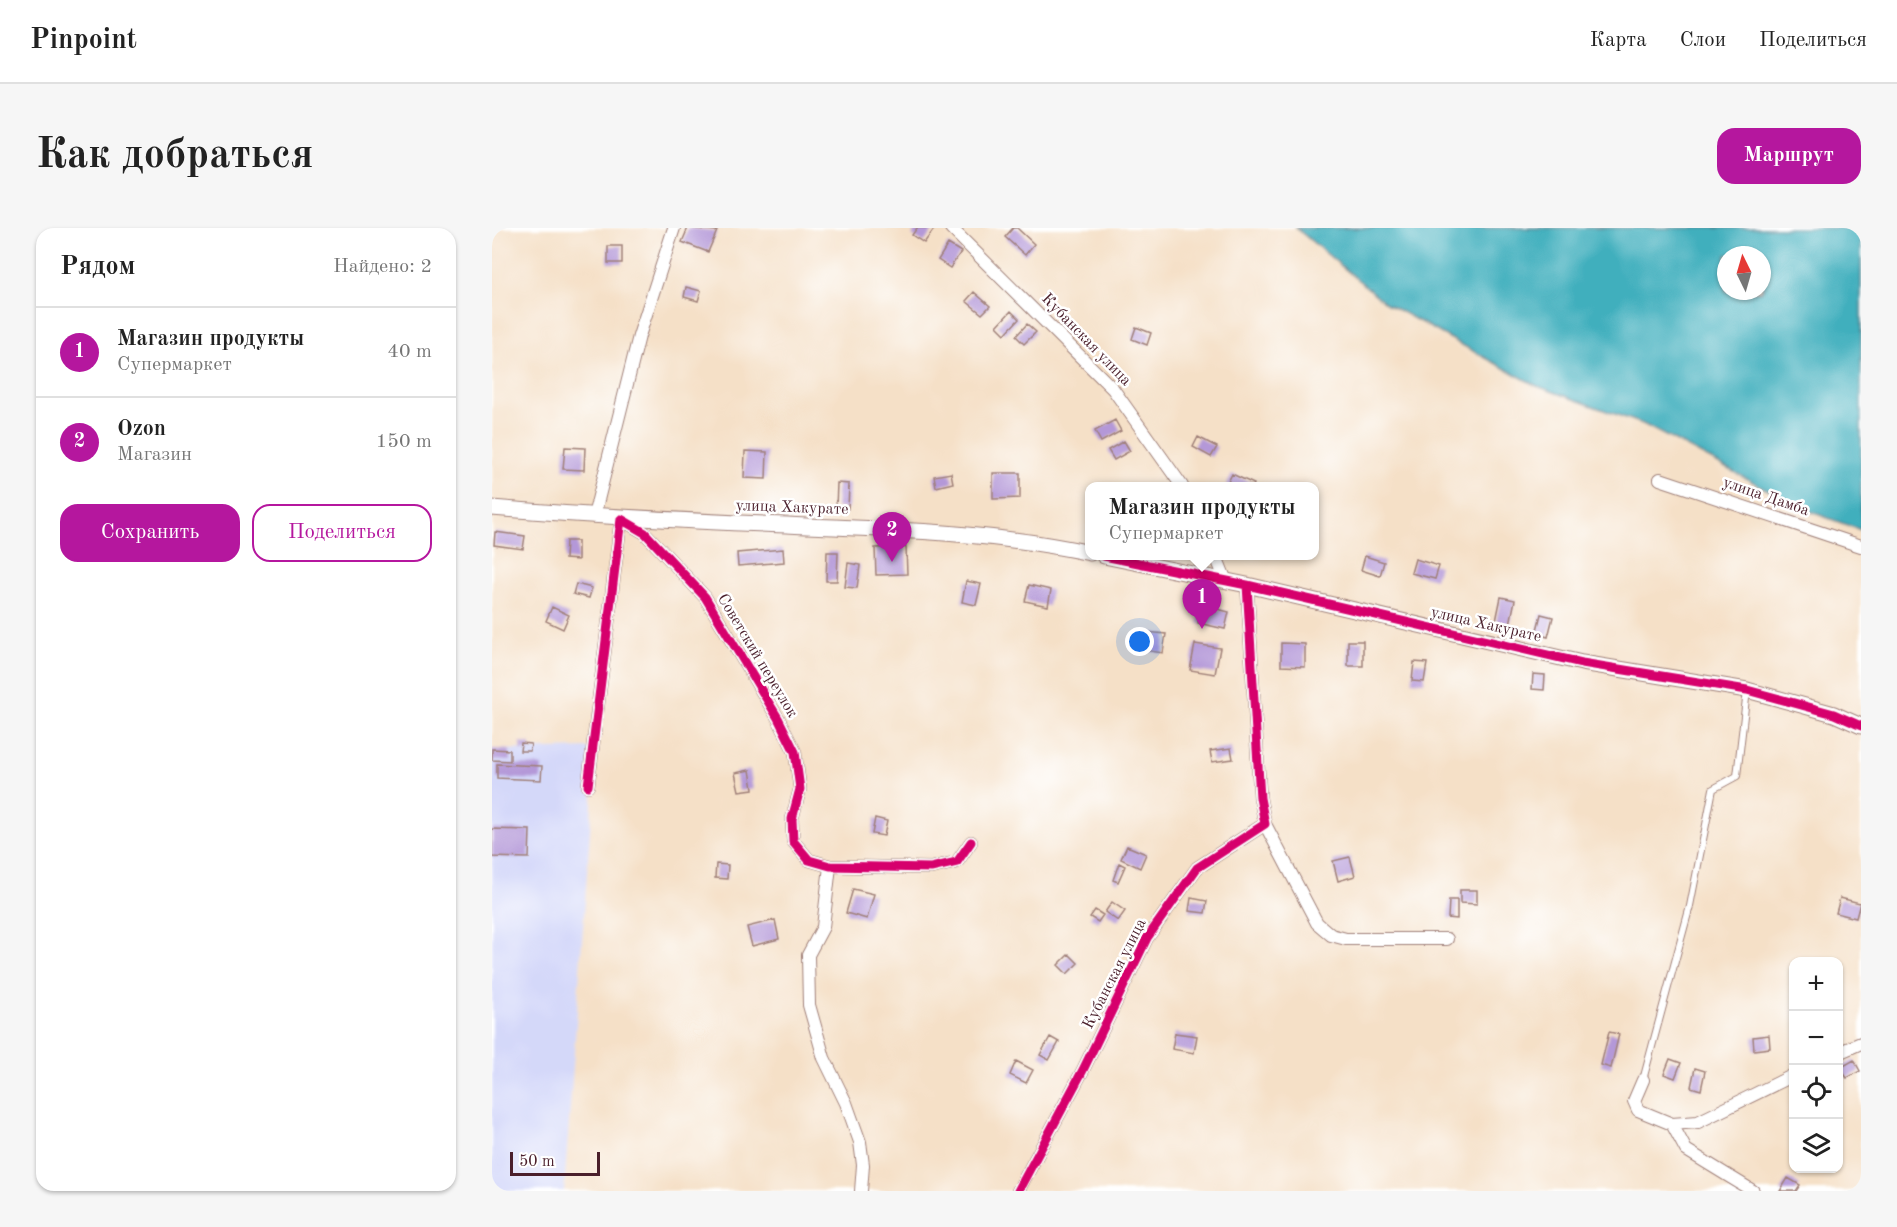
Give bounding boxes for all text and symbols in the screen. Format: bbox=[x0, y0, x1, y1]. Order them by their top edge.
text: Pinpoint bbox=[30, 27, 137, 55]
text: Карта bbox=[1590, 30, 1647, 51]
text: Слои bbox=[1680, 30, 1726, 51]
text: Поделиться bbox=[1759, 30, 1867, 51]
button: Маршрут bbox=[1717, 128, 1861, 184]
text: Как добраться bbox=[36, 135, 313, 177]
north arrow bbox=[1717, 246, 1771, 300]
text: Рядом bbox=[60, 254, 135, 280]
text: Найдено: 2 bbox=[333, 257, 432, 277]
street label: Кубанская улица bbox=[1038, 291, 1134, 389]
text: Магазин продукты bbox=[117, 328, 304, 350]
text: 1 bbox=[74, 342, 85, 362]
text: 40 m bbox=[387, 342, 432, 362]
text: Супермаркет bbox=[117, 355, 232, 375]
text: Ozon bbox=[117, 418, 166, 440]
text: 2 bbox=[74, 432, 85, 452]
text: 150 m bbox=[376, 432, 432, 452]
text: Магазин bbox=[117, 445, 192, 465]
street label: улица Дамба bbox=[1721, 475, 1811, 519]
popup bbox=[1085, 482, 1319, 560]
text: Магазин продукты bbox=[1108, 497, 1296, 519]
street label: улица Хакурате bbox=[735, 498, 849, 518]
button: Сохранить bbox=[60, 504, 240, 562]
button: Поделиться bbox=[252, 504, 432, 562]
pin: 2 bbox=[872, 512, 912, 562]
text: Супермаркет bbox=[1108, 524, 1223, 544]
pin: 1 bbox=[1182, 580, 1222, 629]
street label: Советский переулок bbox=[714, 591, 800, 721]
street label: улица Хакурате bbox=[1429, 605, 1543, 645]
your location bbox=[1125, 627, 1154, 656]
street label: Кубанская улица bbox=[1080, 916, 1150, 1032]
map controls bbox=[1789, 957, 1843, 1173]
button: + bbox=[1789, 957, 1843, 1011]
button: − bbox=[1789, 1011, 1843, 1065]
button: locate bbox=[1789, 1065, 1843, 1119]
button: layers bbox=[1789, 1119, 1843, 1173]
scale bar bbox=[510, 1149, 600, 1176]
text: 50 m bbox=[519, 1154, 555, 1170]

